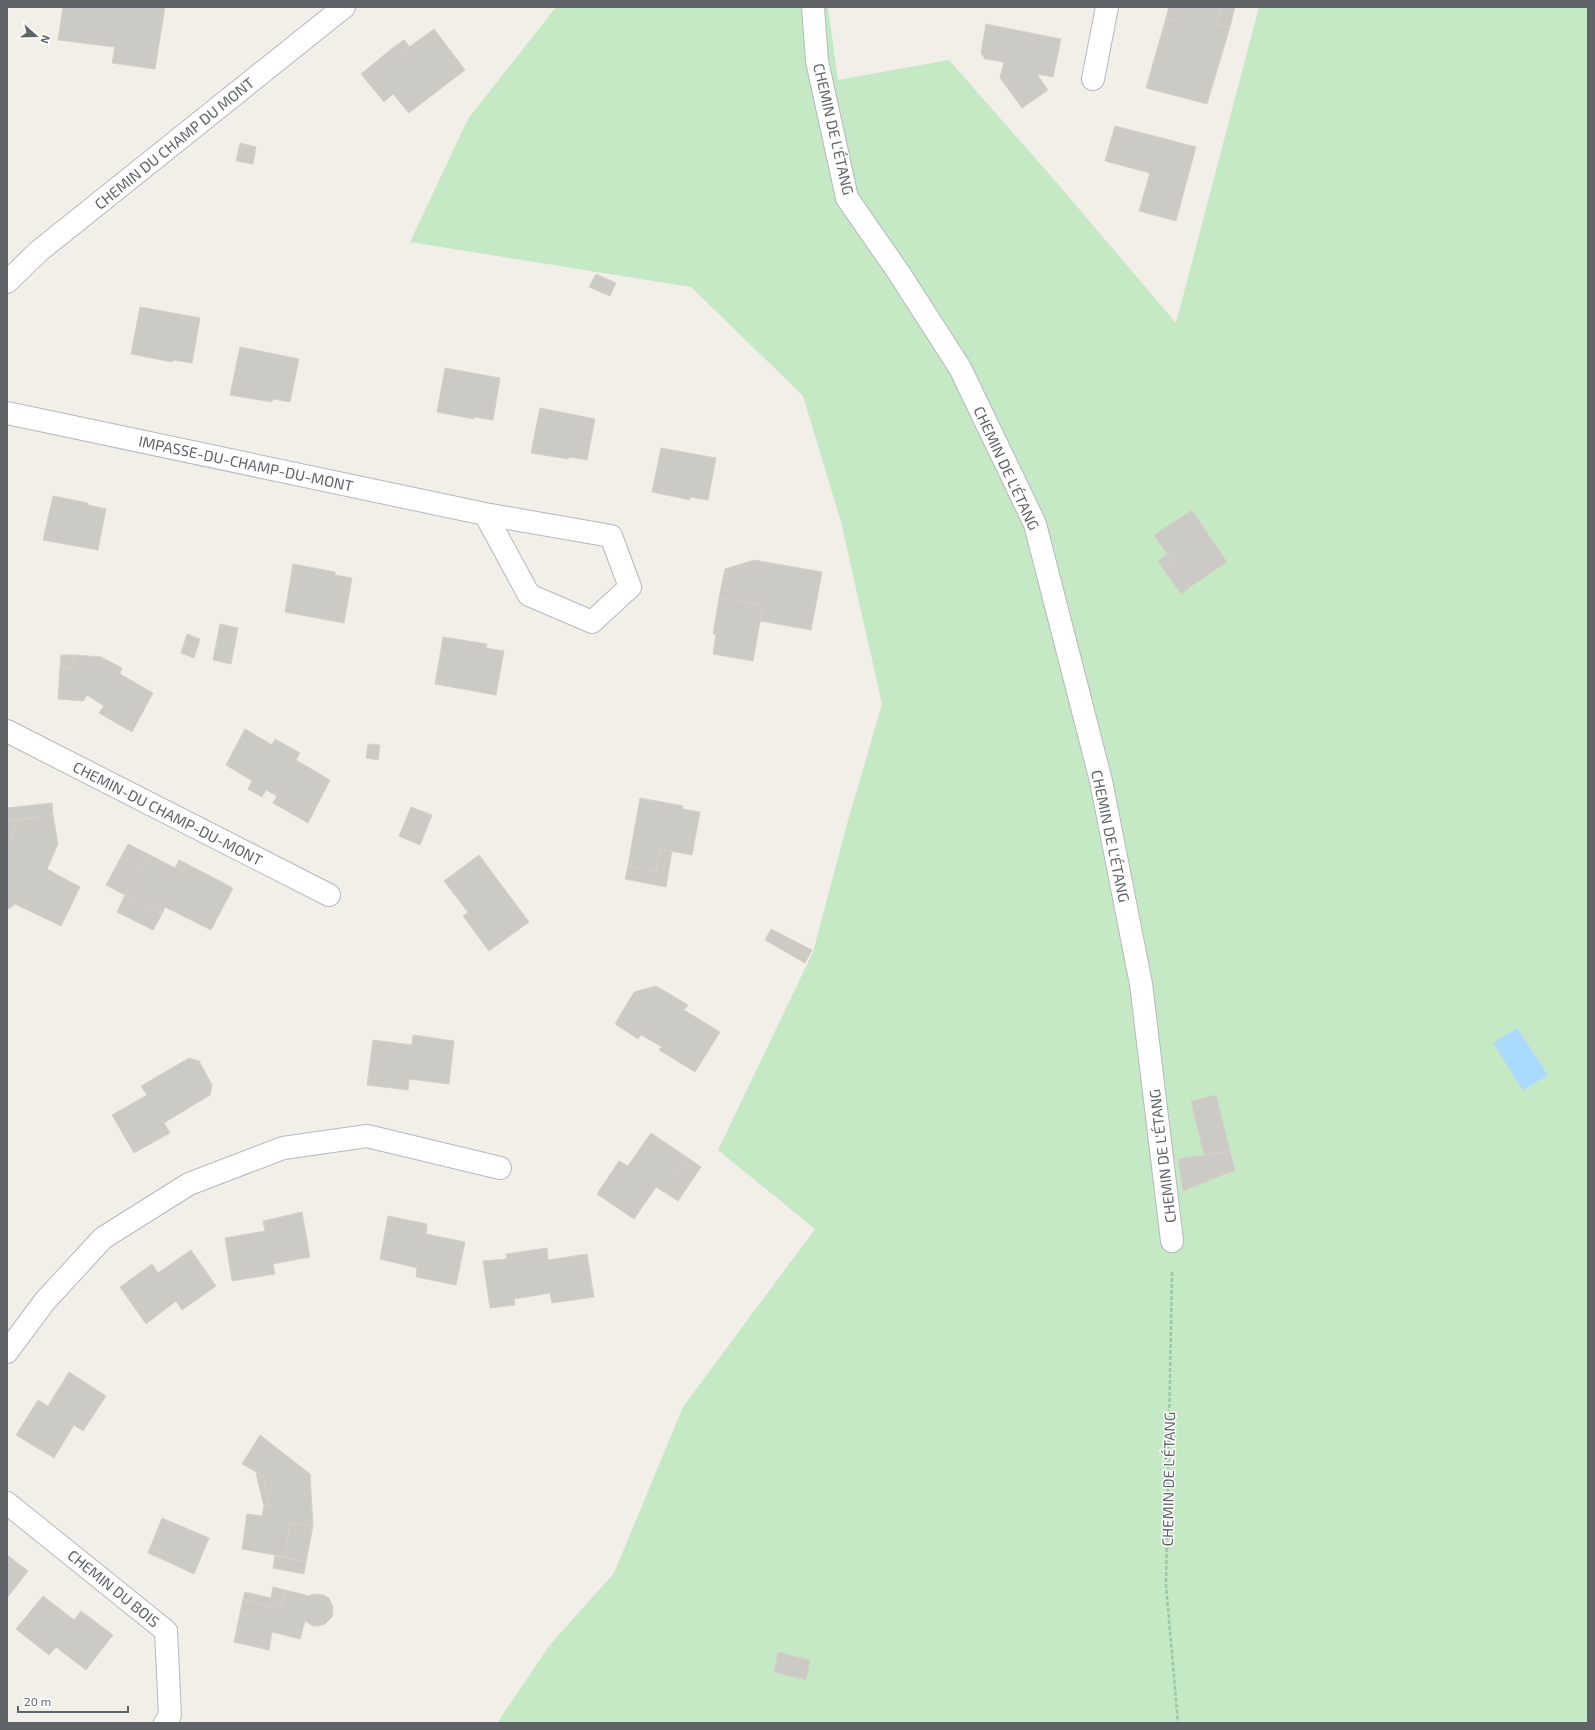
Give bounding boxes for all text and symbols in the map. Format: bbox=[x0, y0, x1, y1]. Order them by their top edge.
north arrow bbox=[16, 16, 56, 56]
text: N bbox=[38, 34, 53, 46]
street label: CHEMIN DE L'ÉTANG bbox=[810, 61, 858, 197]
street label: CHEMIN DU CHAMP DU MONT bbox=[91, 73, 258, 213]
street label: CHEMIN DE L'ÉTANG bbox=[970, 403, 1044, 533]
street label: IMPASSE-DU-CHAMP-DU-MONT bbox=[137, 431, 355, 495]
street label: CHEMIN-DU CHAMP-DU-MONT bbox=[70, 757, 266, 869]
street label: CHEMIN DE L'ÉTANG bbox=[1088, 768, 1134, 904]
street label: CHEMIN DE L'ÉTANG bbox=[1145, 1088, 1179, 1224]
street label: CHEMIN DE L'ÉTANG bbox=[1158, 1411, 1178, 1547]
street label: CHEMIN DU BOIS bbox=[64, 1545, 164, 1631]
scale bar bbox=[18, 1688, 128, 1714]
text: 20 m bbox=[24, 1694, 51, 1708]

